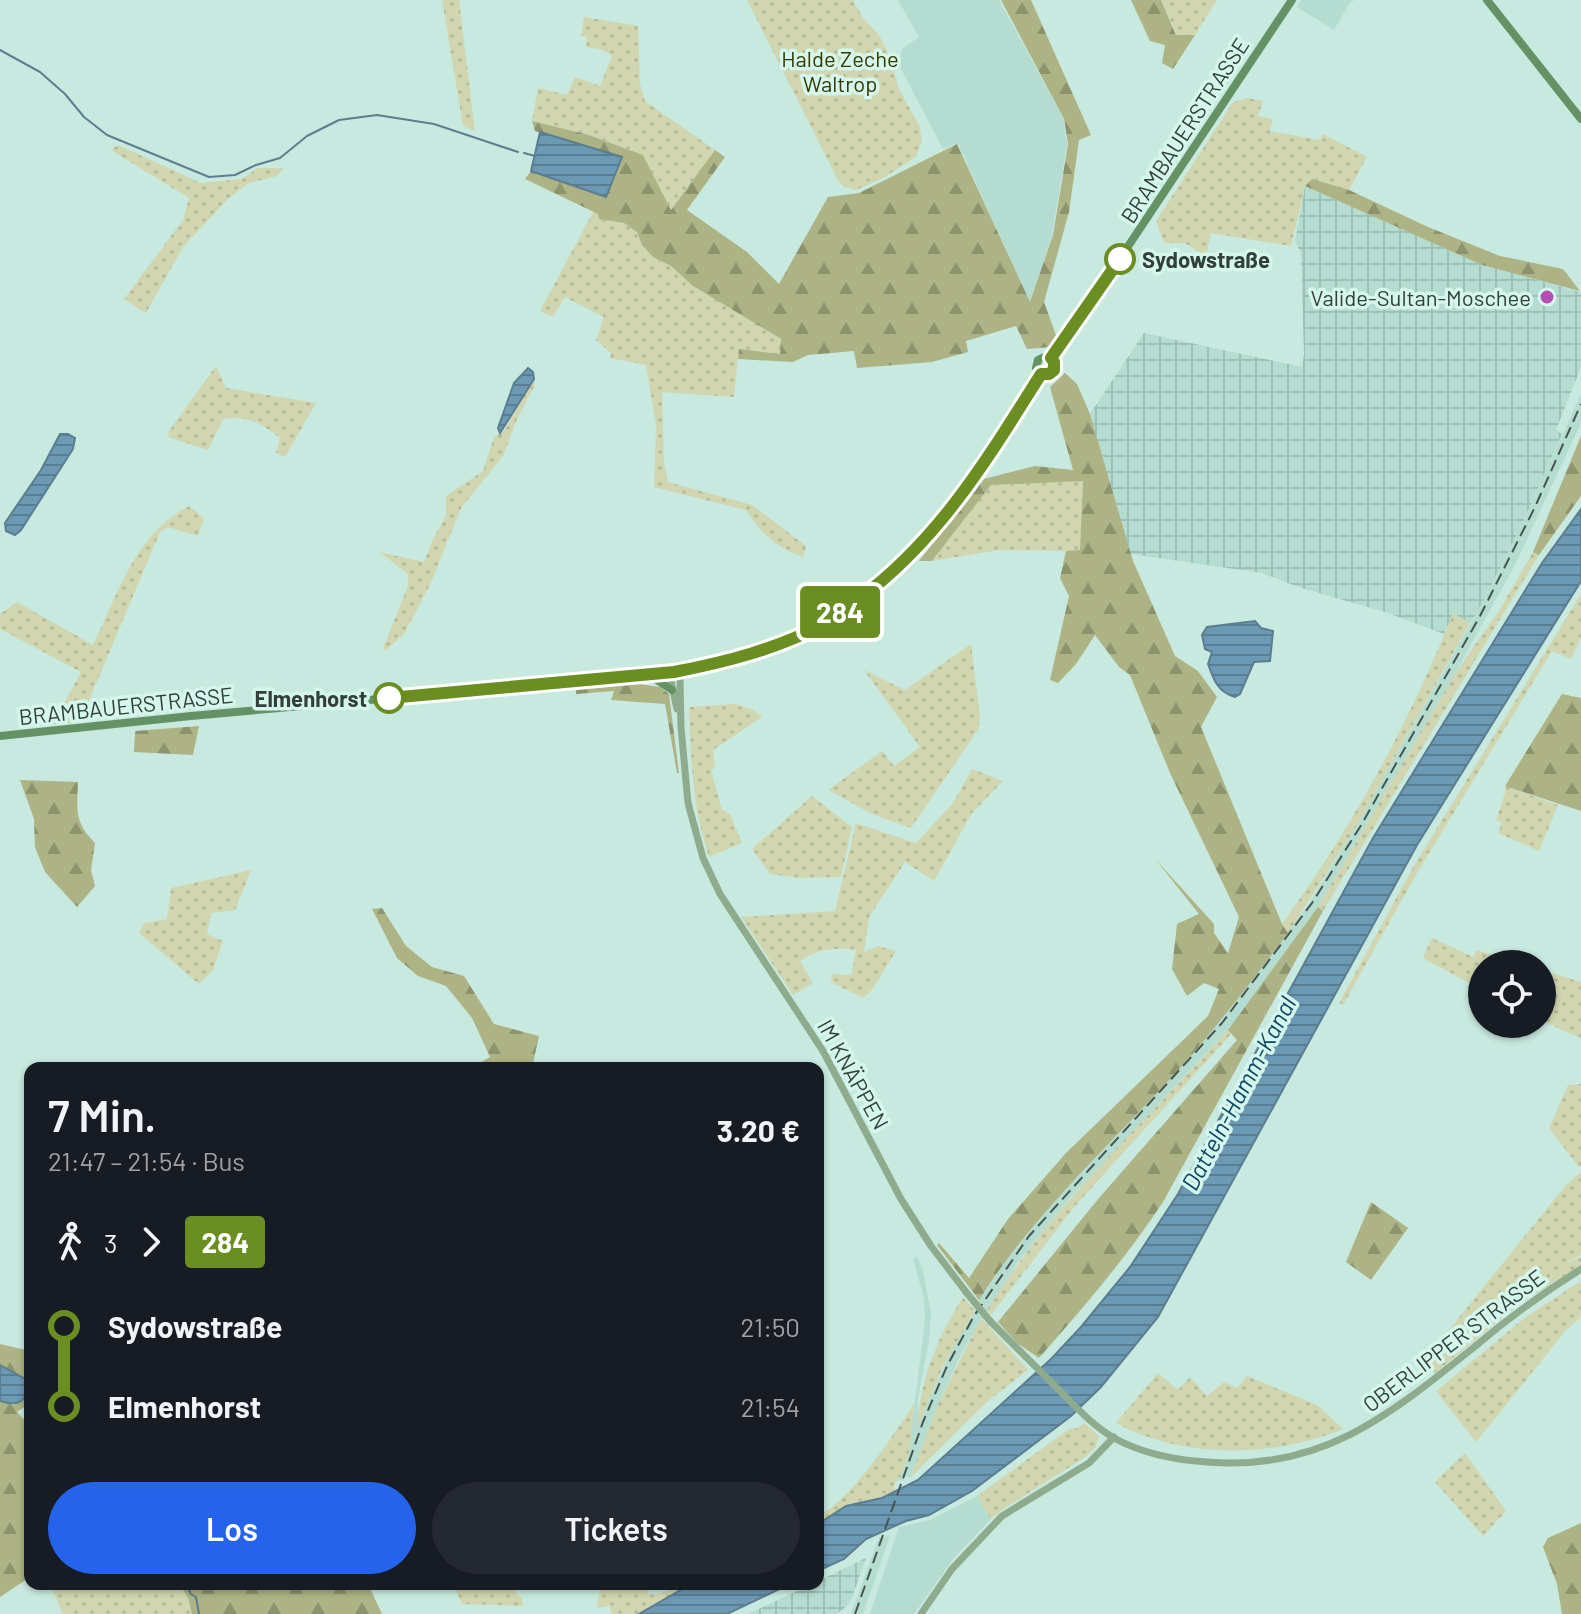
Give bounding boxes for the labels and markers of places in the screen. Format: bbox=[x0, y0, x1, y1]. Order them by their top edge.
marker: Sydowstraße bbox=[1105, 244, 1135, 274]
place label: Sydowstraße bbox=[1142, 246, 1270, 272]
place label: Valide-Sultan-Moschee bbox=[1311, 284, 1531, 310]
marker: Valide-Sultan-Moschee bbox=[1538, 288, 1556, 306]
marker: Elmenhorst bbox=[374, 683, 404, 713]
place label: Elmenhorst bbox=[255, 685, 367, 711]

